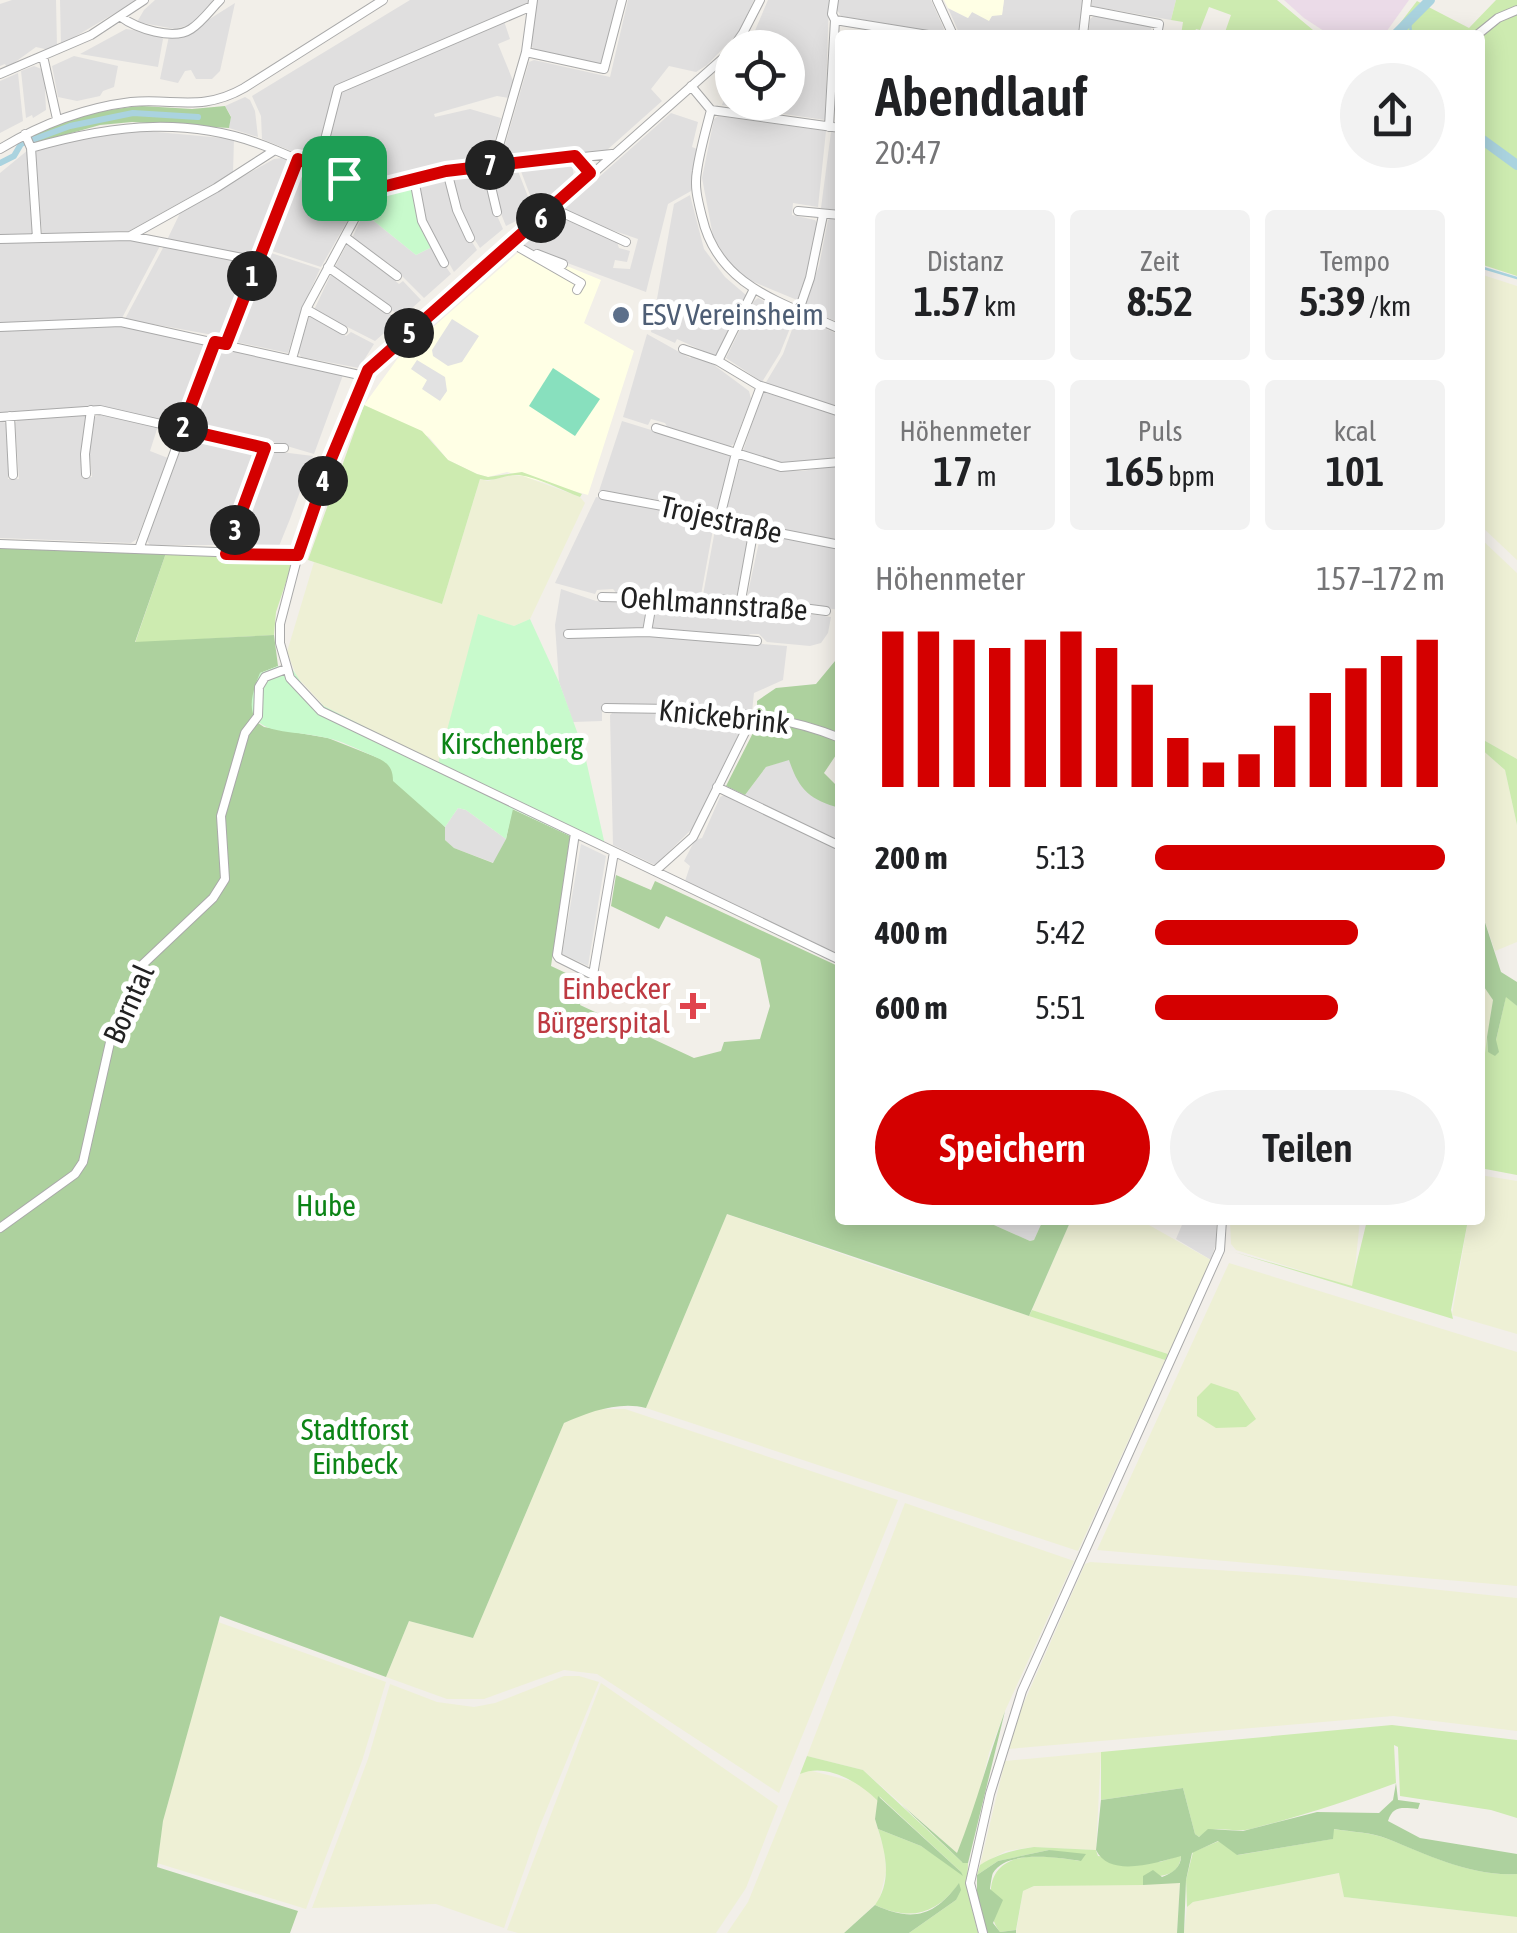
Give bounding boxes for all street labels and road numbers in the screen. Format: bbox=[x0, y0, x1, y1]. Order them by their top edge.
street label: Trojestraße bbox=[657, 489, 785, 550]
street label: Oehlmannstraße bbox=[619, 580, 809, 626]
street label: Knickebrink bbox=[657, 692, 791, 740]
street label: Borntal bbox=[96, 959, 160, 1048]

